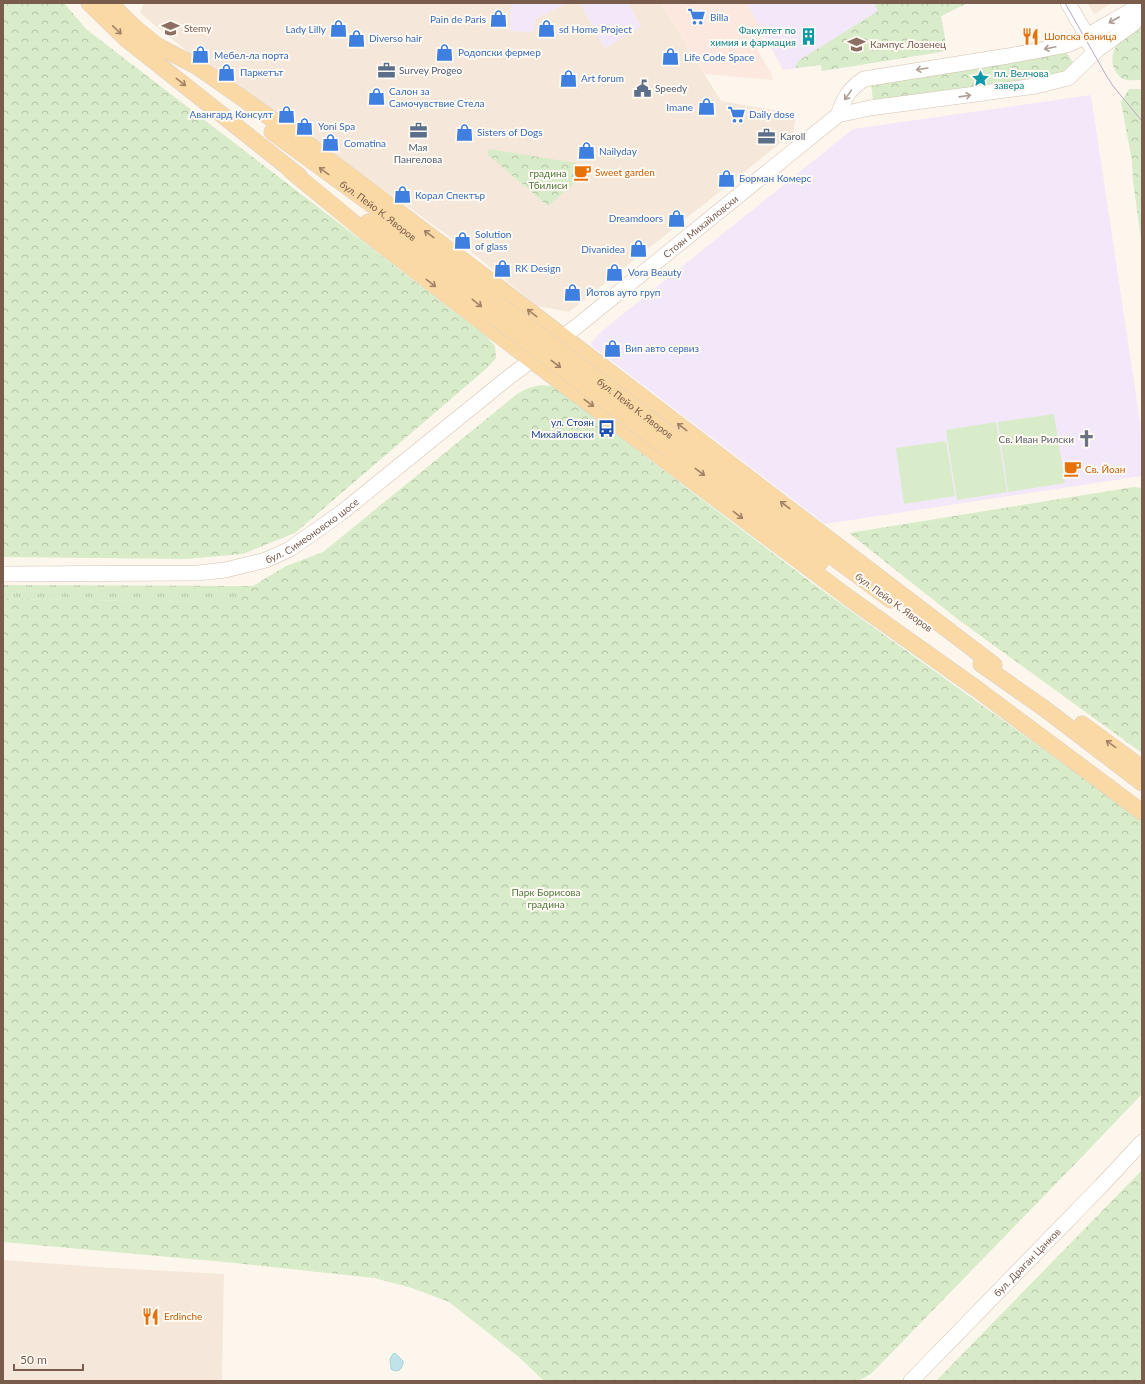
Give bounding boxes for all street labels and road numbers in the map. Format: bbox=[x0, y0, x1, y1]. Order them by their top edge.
street label: бул. Пейо К. Яворов bbox=[338, 178, 419, 243]
street label: Стоян Михайловски bbox=[660, 192, 741, 260]
street label: бул. Пейо К. Яворов bbox=[595, 375, 676, 441]
street label: бул. Симеоновско шосе bbox=[263, 495, 361, 566]
street label: бул. Пейо К. Яворов bbox=[853, 570, 935, 634]
street label: бул. Драган Цанков bbox=[991, 1225, 1063, 1299]

